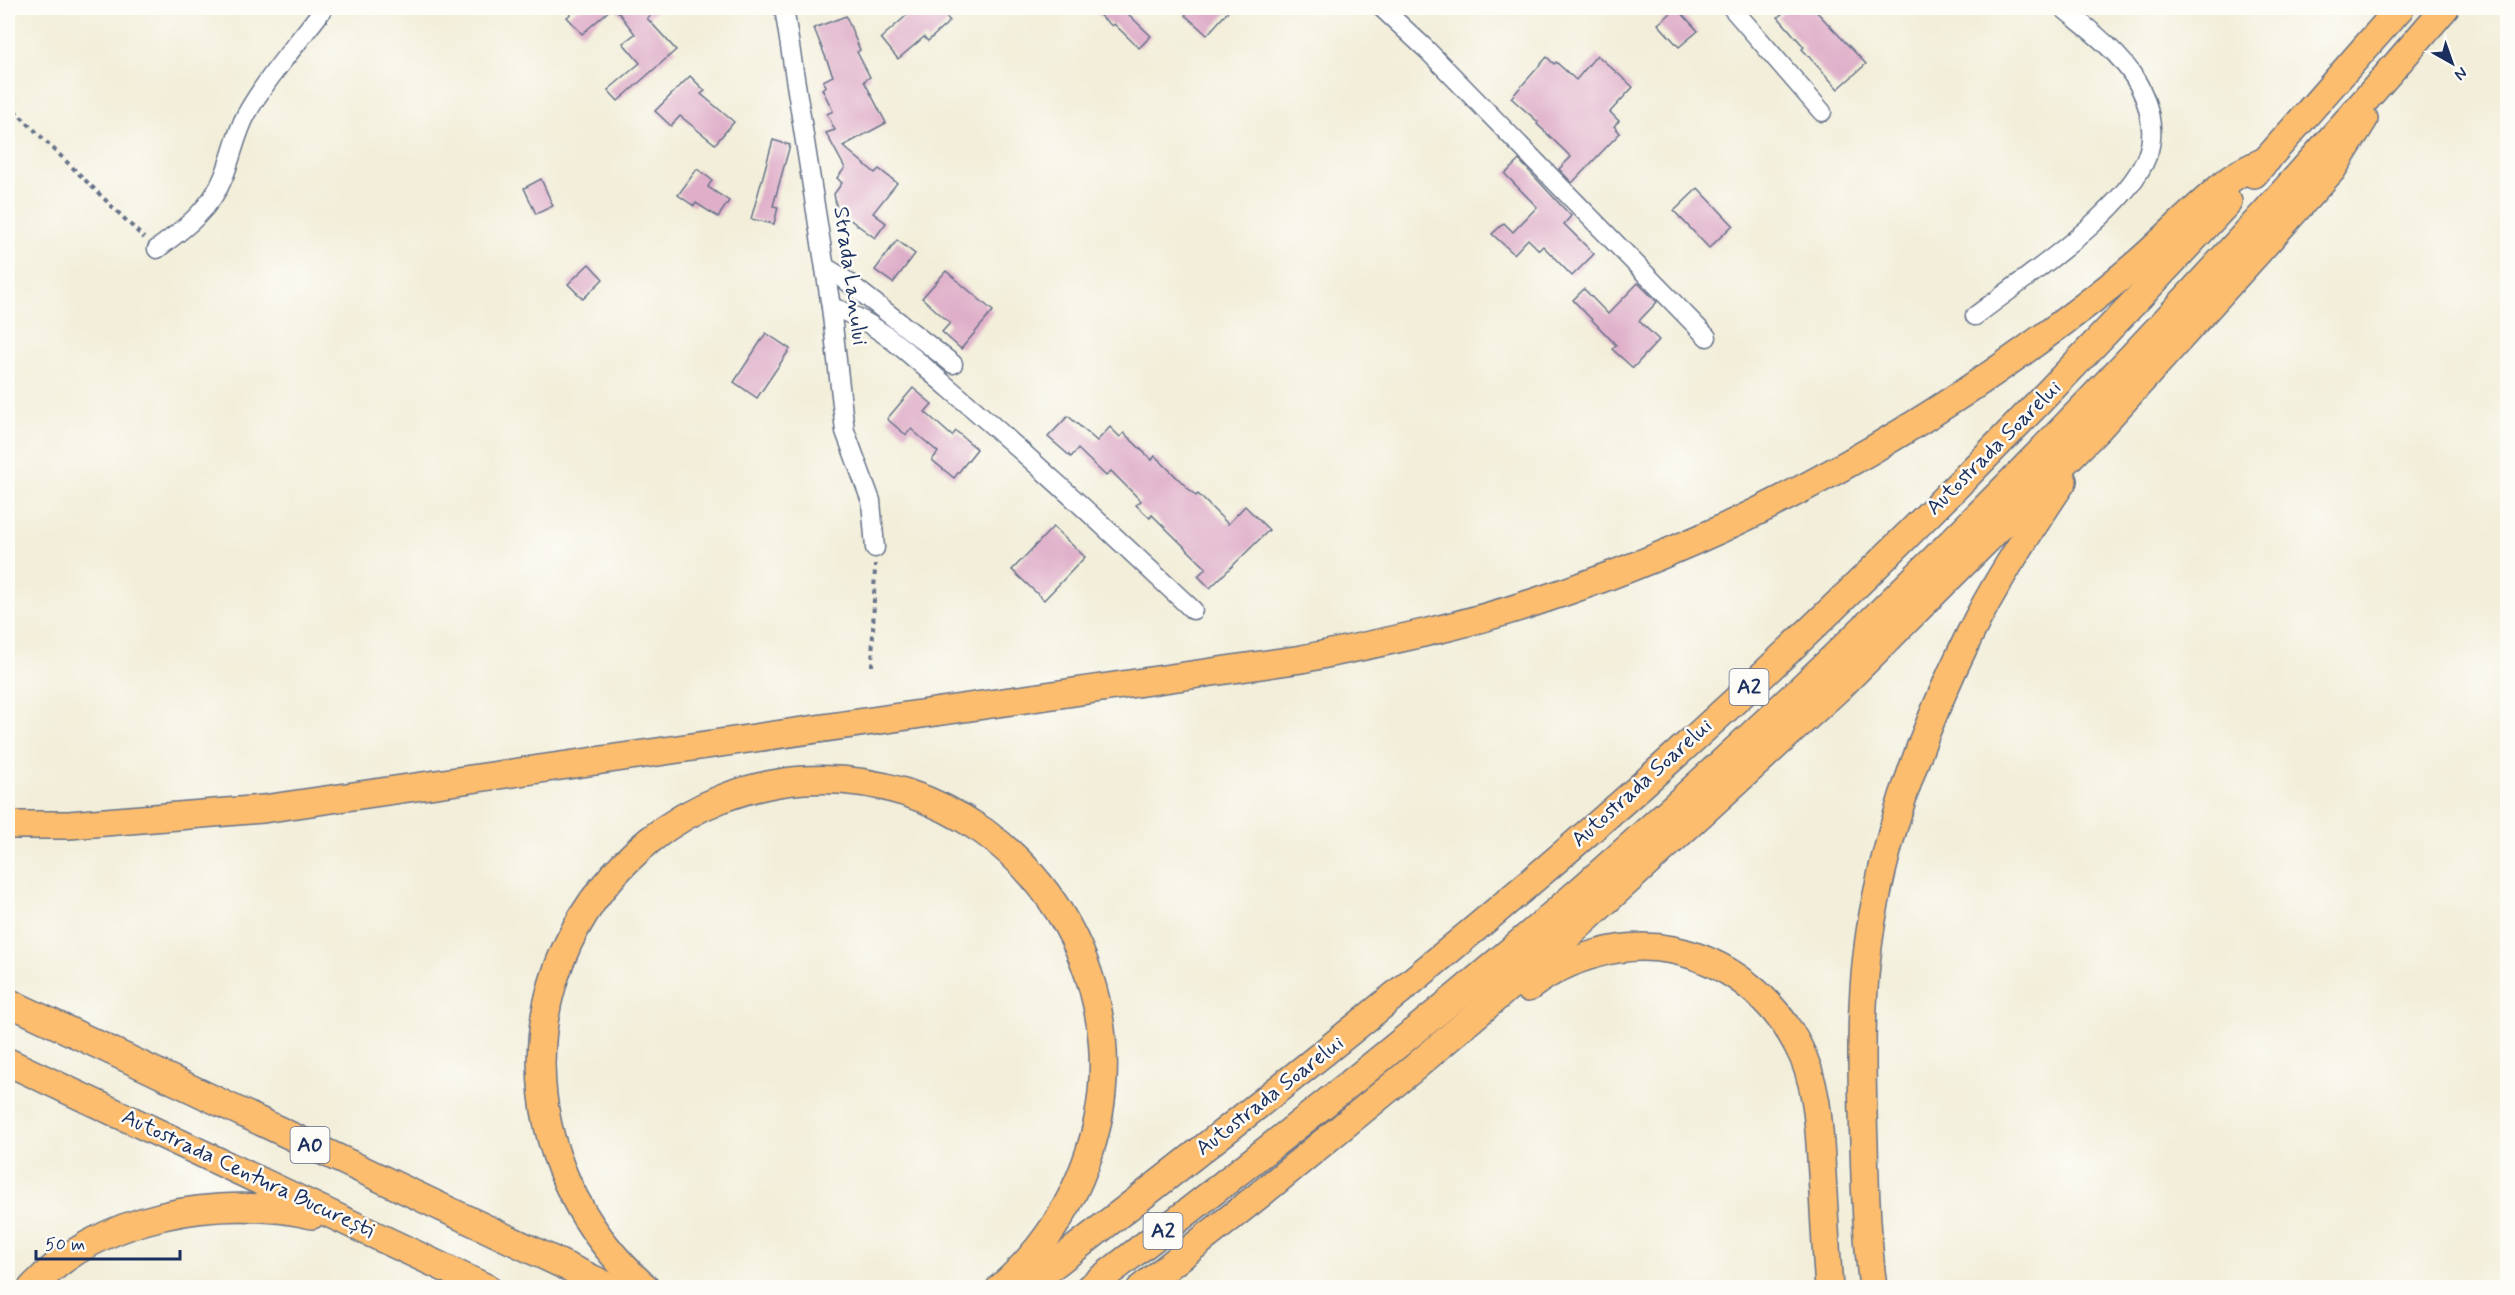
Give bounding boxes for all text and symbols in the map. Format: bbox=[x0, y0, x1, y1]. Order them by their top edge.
north arrow bbox=[2422, 33, 2482, 93]
text: N bbox=[2450, 62, 2472, 85]
street label: Strada Lanului bbox=[826, 205, 874, 347]
street label: Autostrada Soarelui bbox=[1920, 374, 2068, 522]
road number: A2 bbox=[1730, 669, 1768, 705]
street label: Autostrada Soarelui bbox=[1566, 712, 1718, 854]
street label: Autostrada Soarelui bbox=[1190, 1029, 1350, 1163]
street label: Autostrada Centura București bbox=[117, 1103, 379, 1245]
road number: A0 bbox=[290, 1127, 330, 1163]
road number: A2 bbox=[1144, 1213, 1182, 1249]
scale bar bbox=[36, 1223, 180, 1261]
text: 50 m bbox=[45, 1233, 85, 1257]

